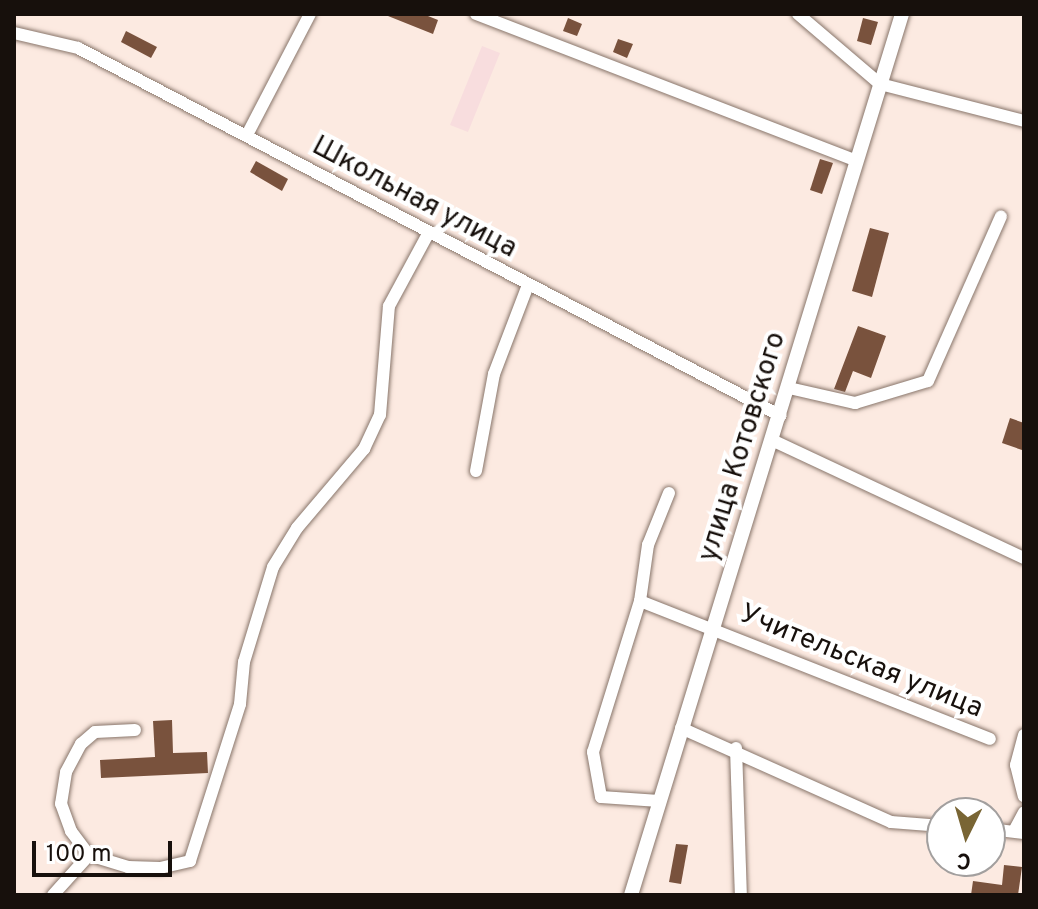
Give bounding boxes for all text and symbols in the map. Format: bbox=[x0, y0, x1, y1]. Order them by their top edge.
street label: Школьная улица bbox=[306, 130, 522, 266]
street label: улица Котовского bbox=[692, 328, 794, 566]
street label: Учительская улица bbox=[735, 598, 987, 726]
north arrow bbox=[926, 797, 1006, 877]
scale bar bbox=[36, 825, 176, 875]
text: 100 m bbox=[46, 840, 112, 870]
text: С bbox=[956, 845, 972, 873]

